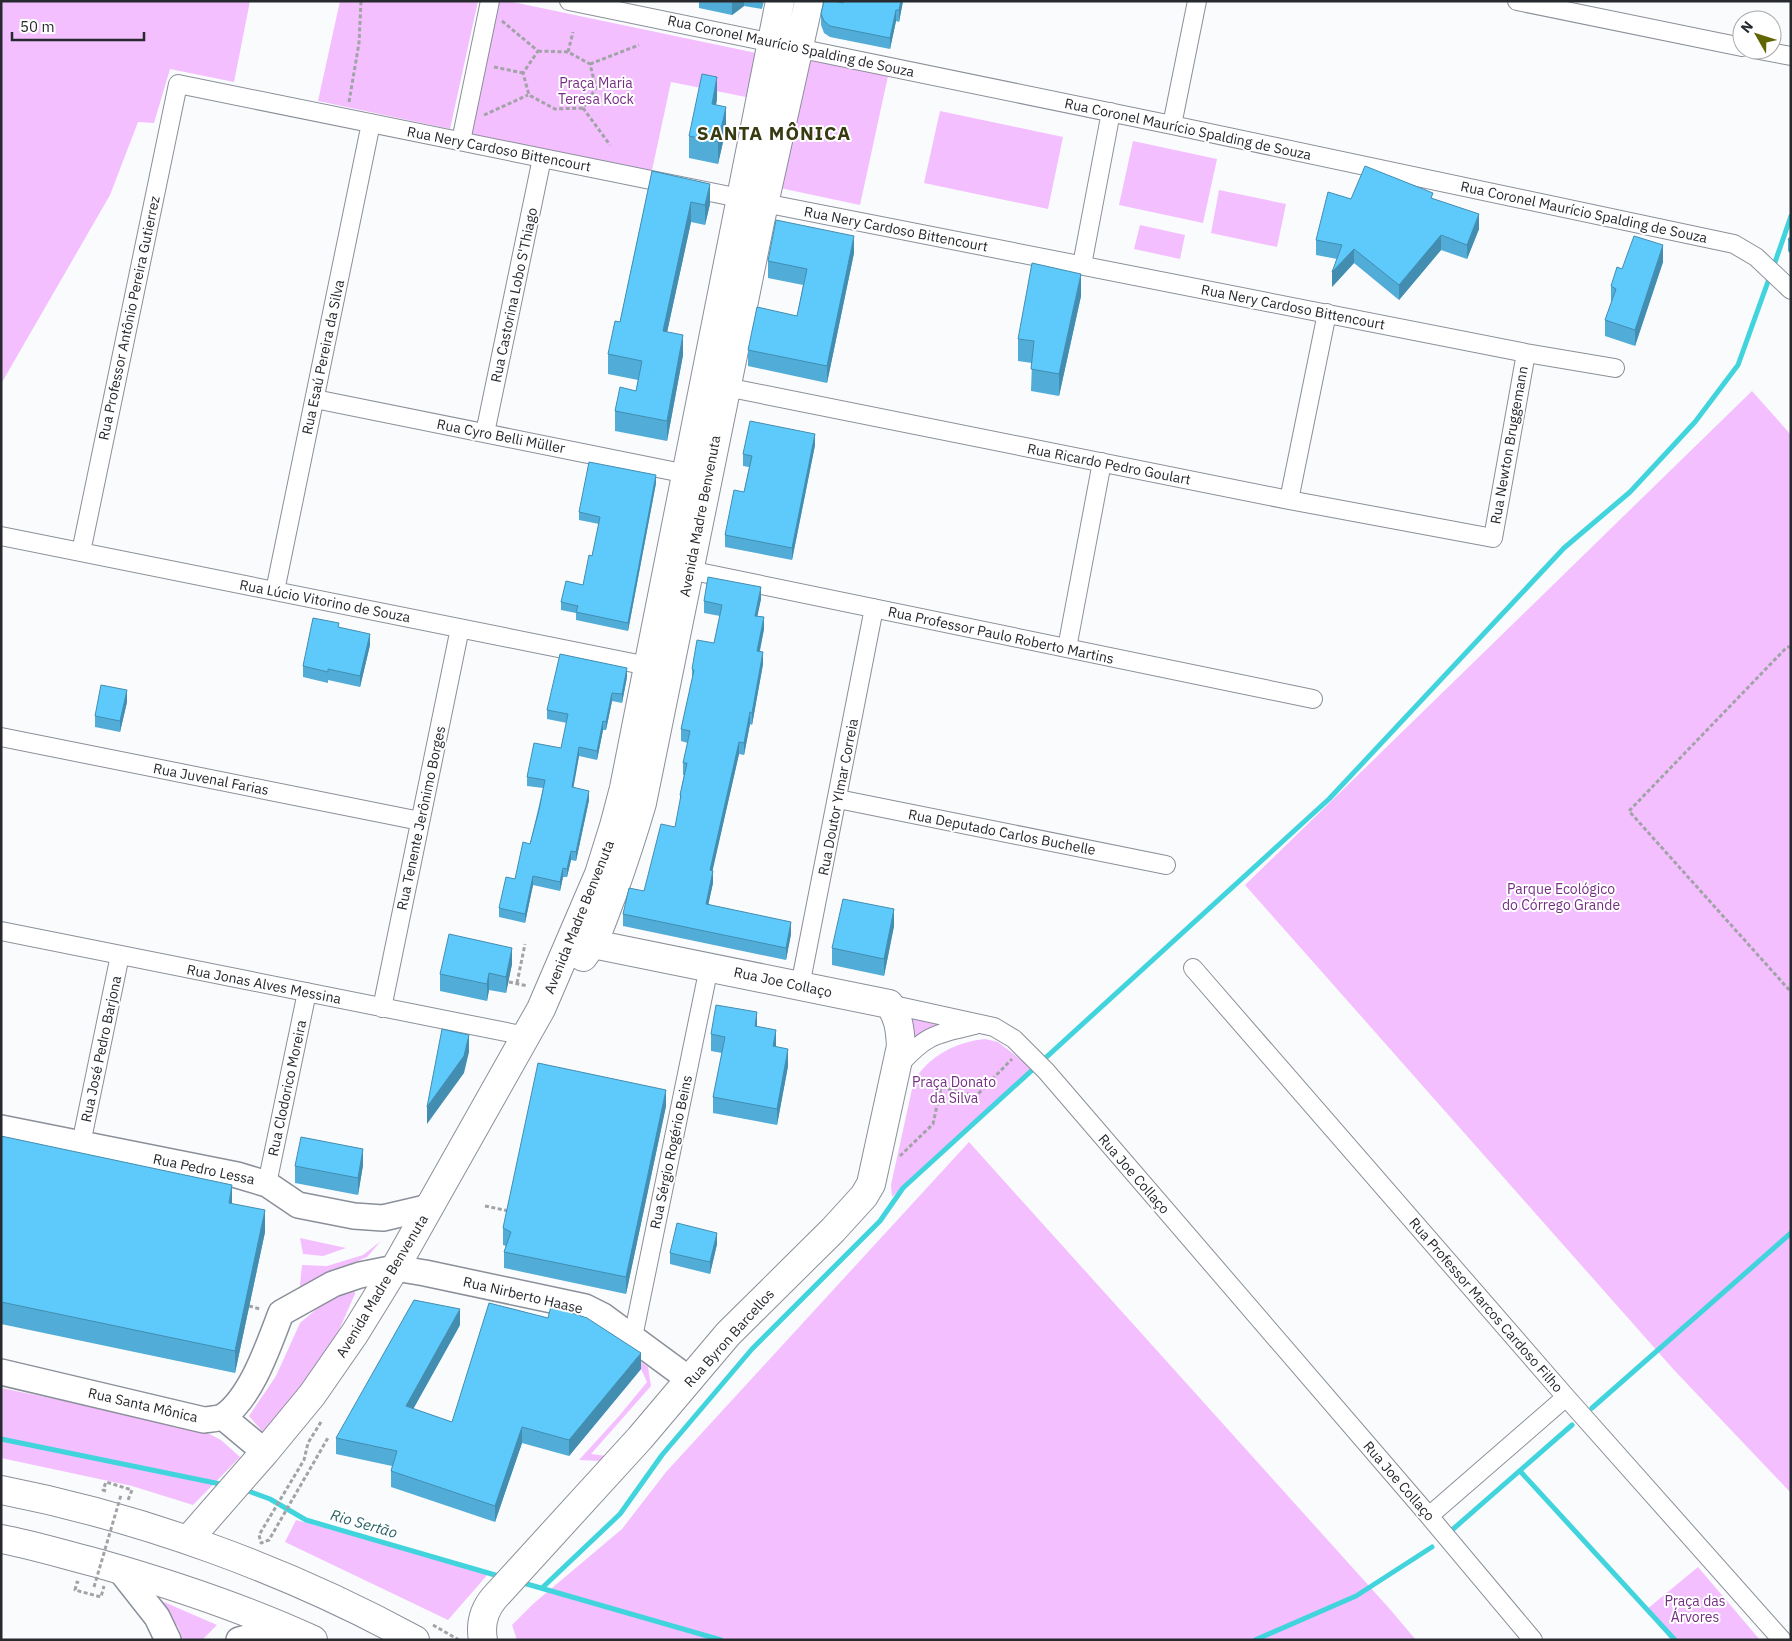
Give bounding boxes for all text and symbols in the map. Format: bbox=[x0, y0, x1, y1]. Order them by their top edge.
scale bar bbox=[12, 10, 145, 42]
north arrow bbox=[1732, 10, 1782, 60]
street label: Rua Coronel Maurício Spalding de Souza bbox=[666, 11, 917, 81]
text: 50 m bbox=[20, 17, 55, 36]
text: N bbox=[1737, 17, 1757, 36]
park label: Praça Maria Teresa Kock bbox=[558, 74, 635, 108]
street label: Rua Coronel Maurício Spalding de Souza bbox=[1063, 94, 1314, 164]
district label: SANTA MÔNICA bbox=[697, 121, 851, 145]
street label: Rua Nery Cardoso Bittencourt bbox=[406, 122, 592, 176]
street label: Rua Coronel Maurício Spalding de Souza bbox=[1459, 177, 1710, 247]
street label: Rua Professor Antônio Pereira Gutierrez bbox=[94, 194, 164, 442]
street label: Rua Nery Cardoso Bittencourt bbox=[803, 202, 989, 256]
street label: Rua Castorina Lobo S'Thiago bbox=[487, 206, 541, 384]
street label: Rua Esaú Pereira da Silva bbox=[298, 277, 348, 436]
street label: Rua Nery Cardoso Bittencourt bbox=[1200, 280, 1386, 334]
street label: Rua Newton Bruggemann bbox=[1486, 365, 1532, 525]
street label: Rua Cyro Belli Müller bbox=[435, 415, 567, 457]
street label: Avenida Madre Benvenuta bbox=[676, 433, 725, 598]
street label: Rua Ricardo Pedro Goulart bbox=[1026, 439, 1192, 489]
street label: Rua Lúcio Vitorino de Souza bbox=[238, 576, 412, 627]
street label: Rua Professor Paulo Roberto Martins bbox=[886, 602, 1116, 668]
street label: Rua Doutor Ylmar Correia bbox=[814, 716, 862, 877]
street label: Rua Tenente Jerônimo Borges bbox=[393, 724, 449, 912]
street label: Rua Juvenal Farias bbox=[152, 759, 271, 799]
street label: Rua Deputado Carlos Buchelle bbox=[907, 805, 1098, 859]
street label: Avenida Madre Benvenuta bbox=[540, 837, 618, 996]
park label: Parque Ecológico do Córrego Grande bbox=[1502, 880, 1620, 914]
street label: Rua Jonas Alves Messina bbox=[185, 960, 343, 1008]
street label: Rua Joe Collaço bbox=[732, 963, 834, 1001]
street label: Rua José Pedro Barjona bbox=[77, 974, 125, 1124]
street label: Rua Clodorico Moreira bbox=[264, 1018, 310, 1158]
street label: Rua Sérgio Rogério Beins bbox=[646, 1073, 696, 1231]
park label: Praça Donato da Silva bbox=[912, 1073, 996, 1107]
street label: Rua Joe Collaço bbox=[1094, 1130, 1174, 1218]
street label: Rua Pedro Lessa bbox=[152, 1149, 257, 1189]
street label: Avenida Madre Benvenuta bbox=[332, 1211, 432, 1361]
street label: Rua Professor Marcos Cardoso Filho bbox=[1405, 1214, 1567, 1396]
street label: Rua Nirberto Haase bbox=[461, 1272, 585, 1318]
street label: Rua Byron Barcellos bbox=[680, 1285, 778, 1391]
street label: Rua Santa Mônica bbox=[86, 1384, 200, 1426]
street label: Rua Joe Collaço bbox=[1359, 1437, 1439, 1525]
water label: Rio Sertão bbox=[329, 1505, 400, 1542]
park label: Praça das Árvores bbox=[1664, 1592, 1726, 1626]

